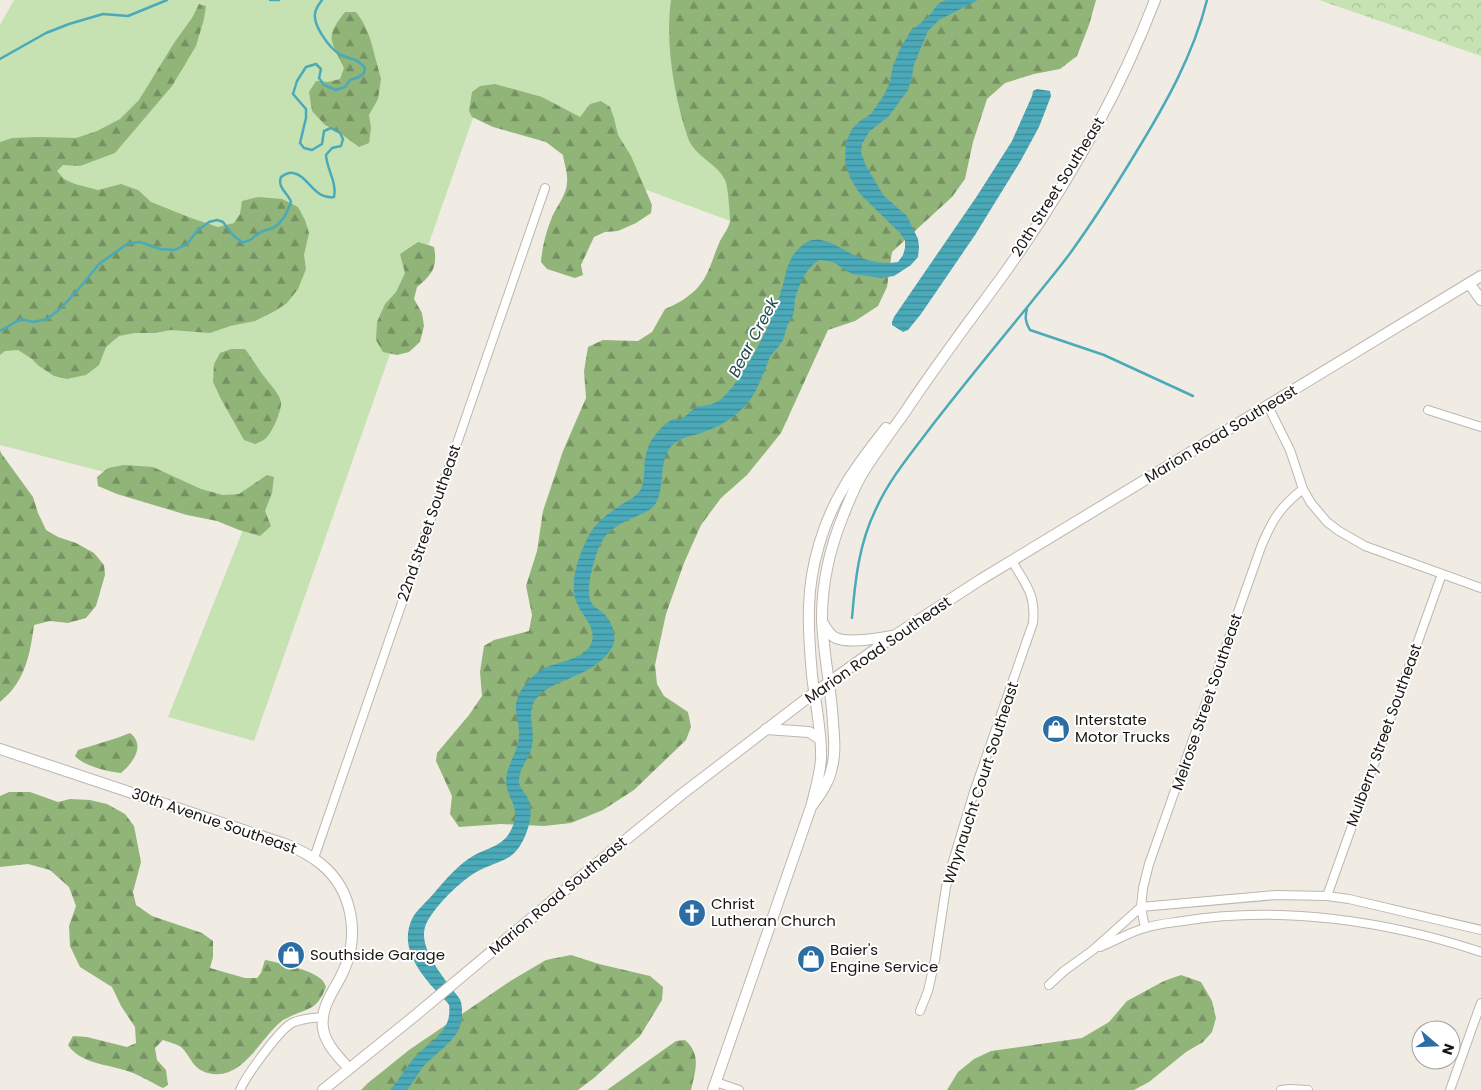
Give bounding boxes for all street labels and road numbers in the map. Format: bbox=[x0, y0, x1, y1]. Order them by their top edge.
street label: 20th Street Southeast bbox=[1006, 113, 1109, 261]
street label: Marion Road Southeast bbox=[1141, 380, 1301, 487]
street label: 22nd Street Southeast bbox=[392, 442, 465, 604]
street label: Marion Road Southeast bbox=[800, 591, 955, 708]
street label: Melrose Street Southeast bbox=[1166, 611, 1247, 793]
street label: Mulberry Street Southeast bbox=[1341, 641, 1426, 829]
street label: Whynaucht Court Southeast bbox=[938, 679, 1023, 887]
street label: 30th Avenue Southeast bbox=[129, 782, 300, 859]
street label: Marion Road Southeast bbox=[484, 832, 631, 960]

